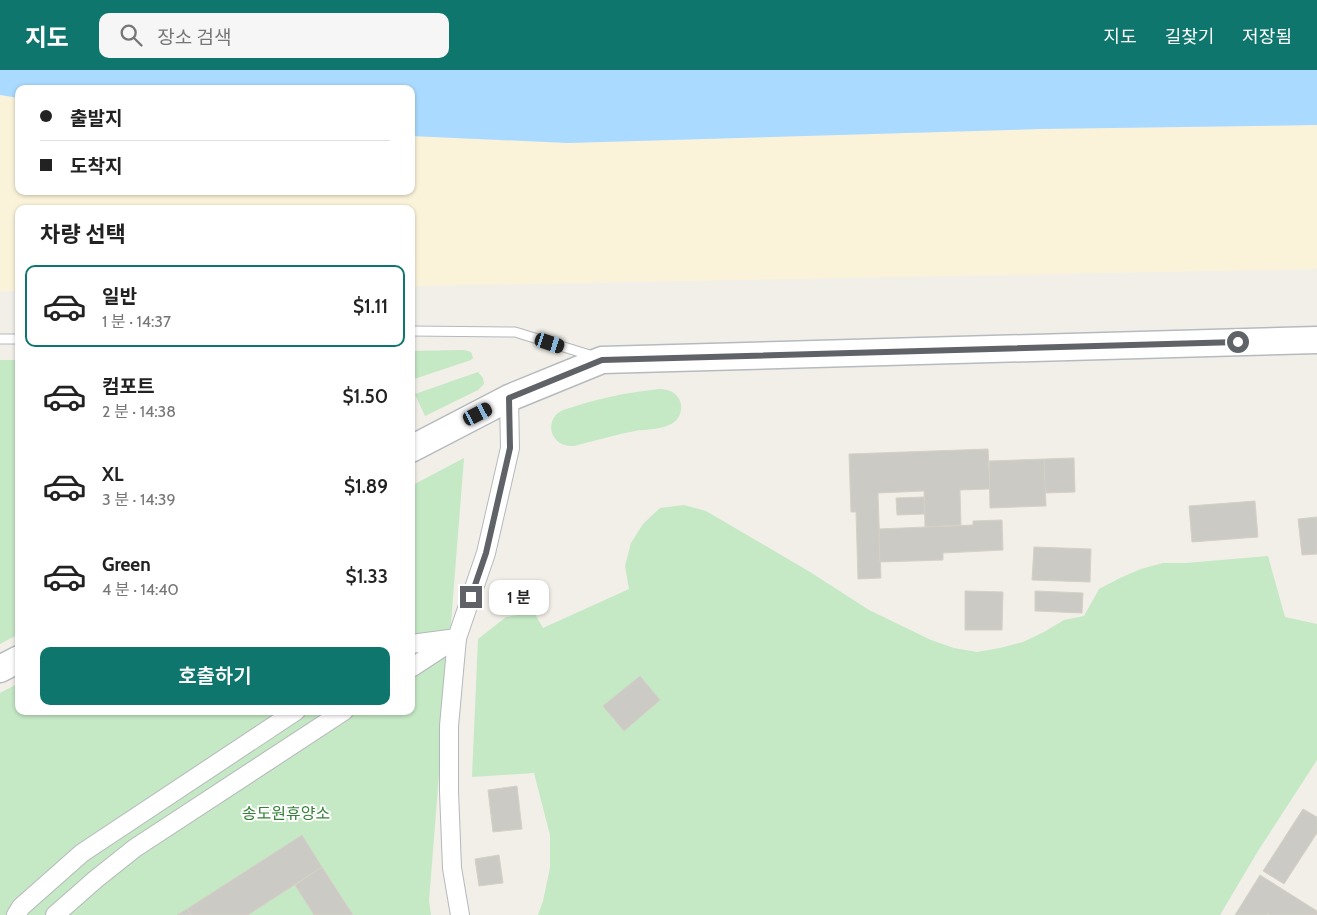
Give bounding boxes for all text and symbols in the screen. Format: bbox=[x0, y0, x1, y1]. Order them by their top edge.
search box bbox=[99, 13, 449, 58]
icon: search bbox=[117, 21, 145, 49]
text: 지도 bbox=[25, 23, 69, 52]
text: 장소 검색 bbox=[157, 26, 231, 49]
text: 지도 bbox=[1104, 26, 1137, 48]
text: 길찾기 bbox=[1165, 26, 1214, 48]
text: 저장됨 bbox=[1242, 26, 1292, 48]
text: 출발지 bbox=[70, 107, 122, 130]
text: 도착지 bbox=[70, 155, 122, 178]
text: 차량 선택 bbox=[40, 221, 126, 248]
icon: car bbox=[42, 284, 87, 329]
text: 일반 bbox=[102, 285, 137, 308]
text: $1.11 bbox=[353, 295, 388, 318]
text: 1 분 · 14:37 bbox=[102, 312, 171, 331]
car bbox=[533, 331, 566, 355]
route start bbox=[1227, 331, 1249, 353]
icon: car bbox=[42, 374, 87, 419]
text: 컴포트 bbox=[102, 375, 154, 398]
text: $1.50 bbox=[343, 385, 388, 408]
car bbox=[461, 401, 494, 427]
text: 2 분 · 14:38 bbox=[102, 402, 176, 421]
text: XL bbox=[102, 463, 123, 486]
icon: car bbox=[42, 464, 87, 509]
text: $1.89 bbox=[344, 475, 388, 498]
text: 3 분 · 14:39 bbox=[102, 490, 176, 509]
text: Green bbox=[102, 553, 151, 576]
icon: car bbox=[42, 554, 87, 599]
text: $1.33 bbox=[346, 565, 388, 588]
text: 4 분 · 14:40 bbox=[102, 580, 179, 599]
callout: 1 분 bbox=[488, 580, 548, 614]
route end bbox=[460, 586, 482, 608]
text: 1 분 bbox=[507, 588, 531, 607]
button: 호출하기 bbox=[40, 647, 390, 705]
park label: 송도원휴양소 bbox=[242, 804, 330, 823]

